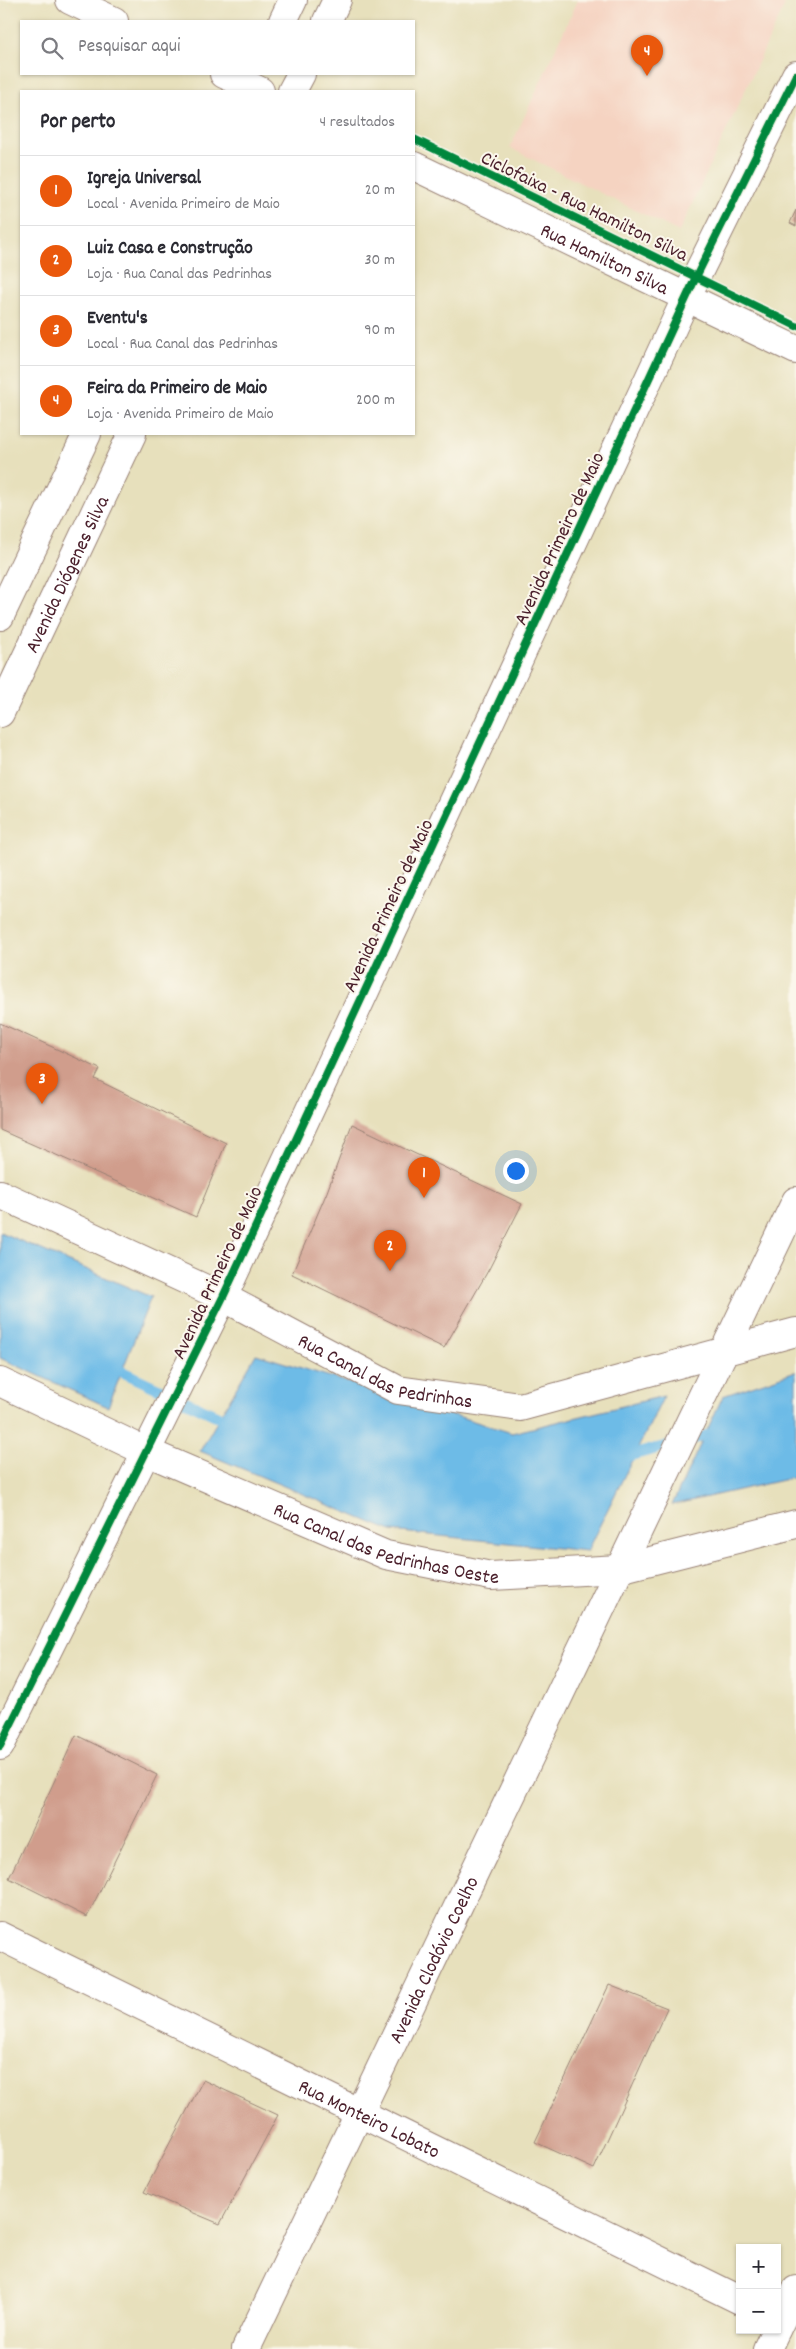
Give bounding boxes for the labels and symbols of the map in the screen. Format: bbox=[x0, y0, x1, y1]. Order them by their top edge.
pin: 4 bbox=[631, 35, 663, 76]
street label: Ciclofaixa - Rua Hamilton Silva bbox=[478, 144, 692, 266]
street label: Rua Hamilton Silva bbox=[537, 217, 673, 299]
street label: Avenida Primeiro de Maio bbox=[508, 448, 613, 630]
street label: Avenida Diógenes Silva bbox=[19, 491, 118, 658]
street label: Avenida Primeiro de Maio bbox=[337, 815, 442, 997]
pin: 3 bbox=[26, 1063, 58, 1104]
pin: 1 bbox=[408, 1157, 440, 1198]
your location bbox=[503, 1158, 529, 1184]
street label: Avenida Primeiro de Maio bbox=[166, 1182, 271, 1364]
pin: 2 bbox=[374, 1230, 406, 1271]
street label: Rua Canal das Pedrinhas bbox=[292, 1328, 474, 1417]
street label: Rua Canal das Pedrinhas Oeste bbox=[268, 1497, 500, 1593]
street label: Avenida Clodóvio Coelho bbox=[383, 1872, 487, 2049]
street label: Rua Monteiro Lobato bbox=[293, 2074, 444, 2167]

